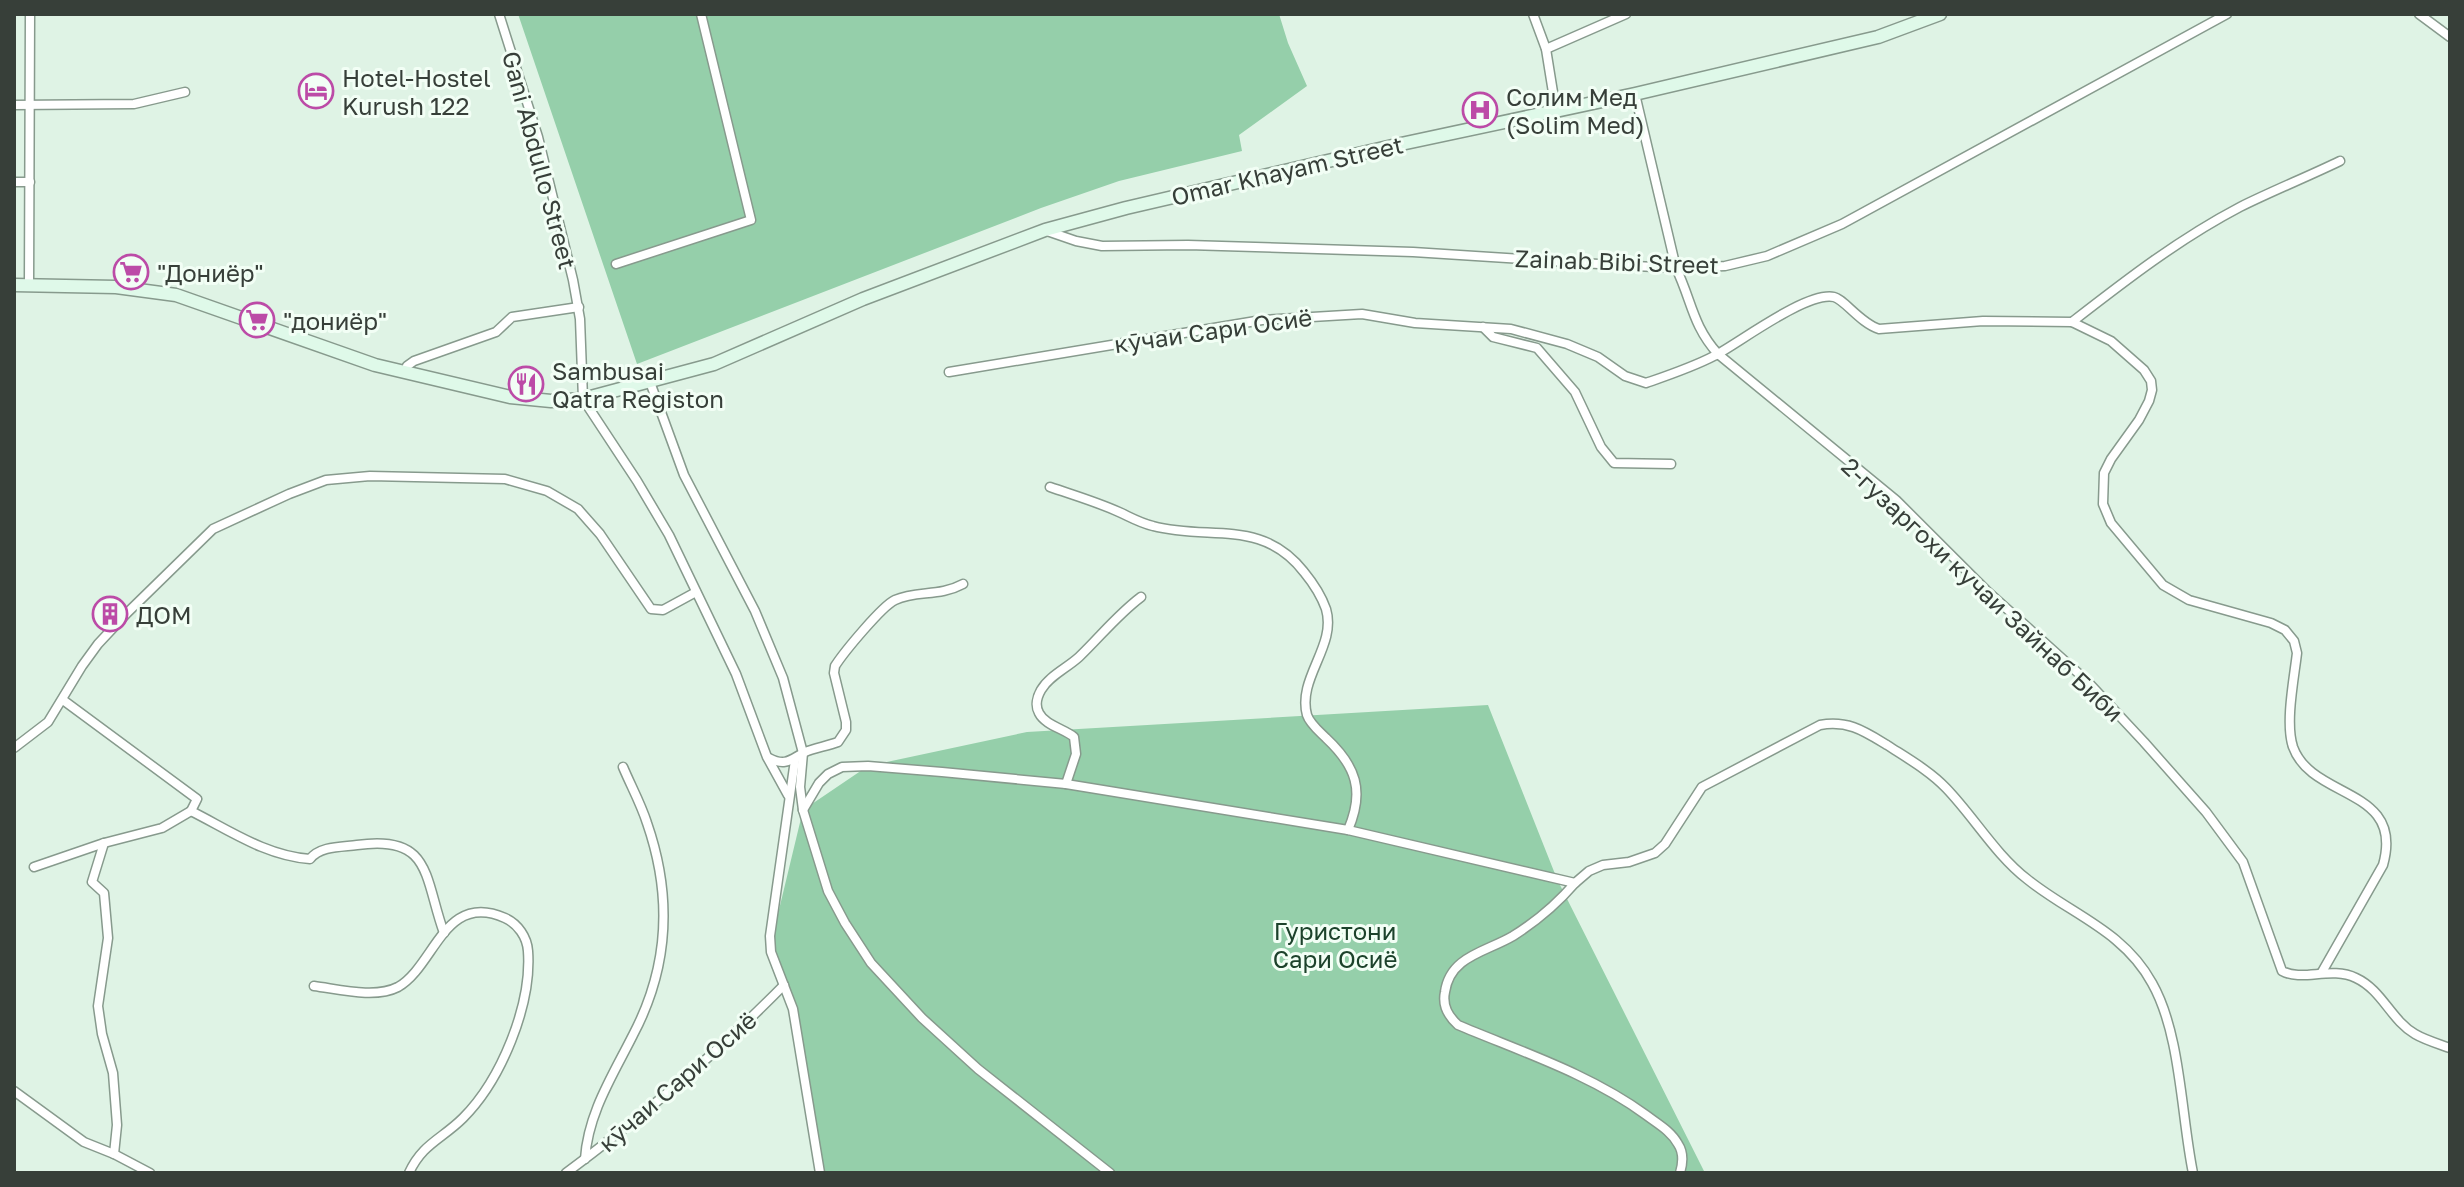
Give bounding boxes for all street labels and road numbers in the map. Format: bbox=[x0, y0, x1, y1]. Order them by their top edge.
street label: Gani Abdullo Street bbox=[497, 48, 583, 272]
street label: Omar Khayam Street bbox=[1168, 129, 1406, 211]
street label: Zainab Bibi Street bbox=[1514, 243, 1720, 279]
street label: кӯчаи Сари Осиё bbox=[1112, 302, 1314, 358]
street label: 2-гузаргохи кучаи Зайнаб Биби bbox=[1836, 451, 2130, 727]
street label: кӯчаи Сари Осиё bbox=[592, 1005, 762, 1157]

